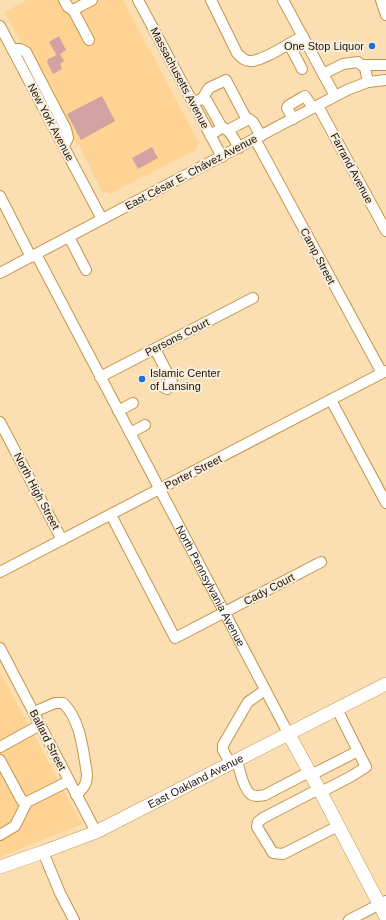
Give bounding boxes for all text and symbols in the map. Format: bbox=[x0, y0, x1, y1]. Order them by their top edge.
street label: Massachusetts Avenue bbox=[148, 25, 212, 131]
place label: One Stop Liquor bbox=[284, 40, 364, 52]
marker: One Stop Liquor bbox=[367, 41, 377, 51]
street label: New York Avenue bbox=[26, 81, 76, 163]
street label: Farrand Avenue bbox=[328, 131, 376, 205]
street label: East César E. Chávez Avenue bbox=[123, 132, 259, 212]
street label: Camp Street bbox=[298, 226, 338, 286]
street label: Persons Court bbox=[143, 316, 211, 358]
place label: Islamic Center of Lansing bbox=[150, 367, 221, 392]
marker: Islamic Center of Lansing bbox=[137, 374, 147, 384]
street label: North High Street bbox=[12, 451, 62, 531]
street label: Porter Street bbox=[162, 452, 224, 492]
street label: North Pennsylvania Avenue bbox=[174, 523, 247, 648]
street label: Cady Court bbox=[242, 571, 296, 607]
street label: Ballard Street bbox=[28, 708, 68, 772]
street label: East Oakland Avenue bbox=[146, 752, 245, 811]

